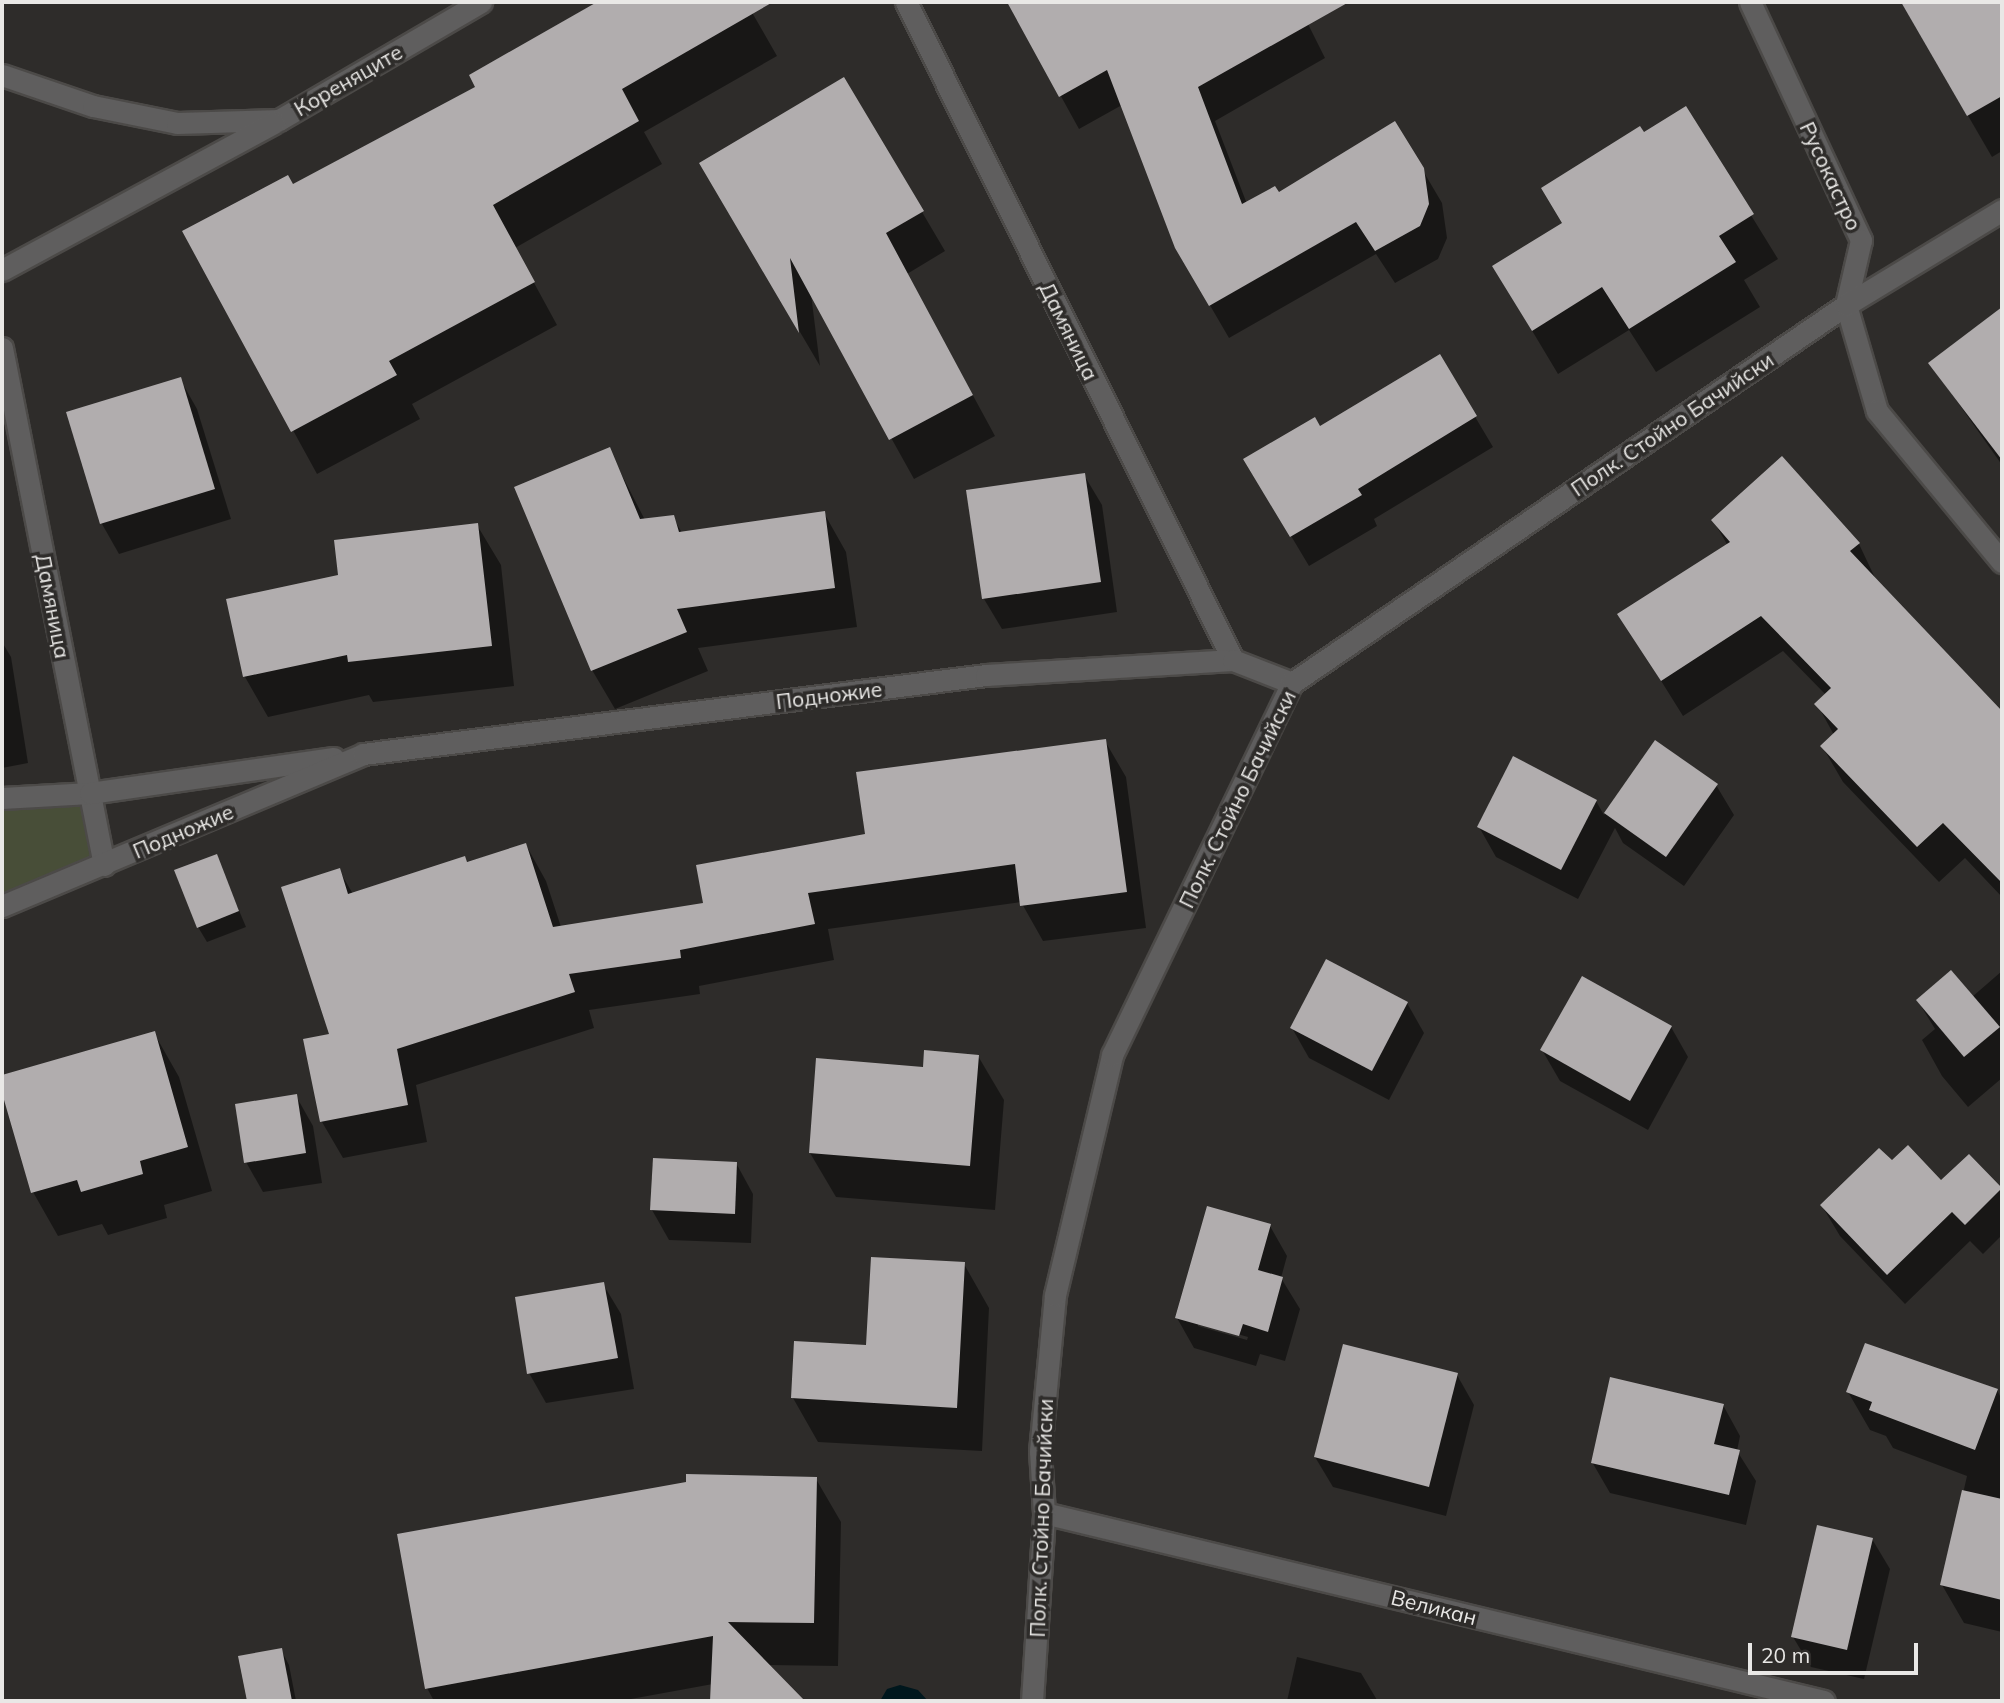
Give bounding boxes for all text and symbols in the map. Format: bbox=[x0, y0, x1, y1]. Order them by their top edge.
street label: Кореняците bbox=[289, 39, 407, 121]
street label: Русокастро bbox=[1795, 118, 1867, 234]
street label: Дамяница bbox=[1034, 278, 1104, 384]
street label: Полк. Стойно Бачийски bbox=[1566, 347, 1778, 501]
street label: Дамяница bbox=[31, 552, 75, 660]
street label: Подножие bbox=[774, 676, 884, 714]
street label: Полк. Стойно Бачийски bbox=[1173, 686, 1301, 912]
street label: Подножие bbox=[129, 799, 237, 863]
street label: Полк. Стойно Бачийски bbox=[1024, 1398, 1058, 1638]
street label: Великан bbox=[1389, 1584, 1479, 1630]
scale bar bbox=[1752, 1630, 1922, 1674]
text: 20 m bbox=[1761, 1642, 1810, 1668]

